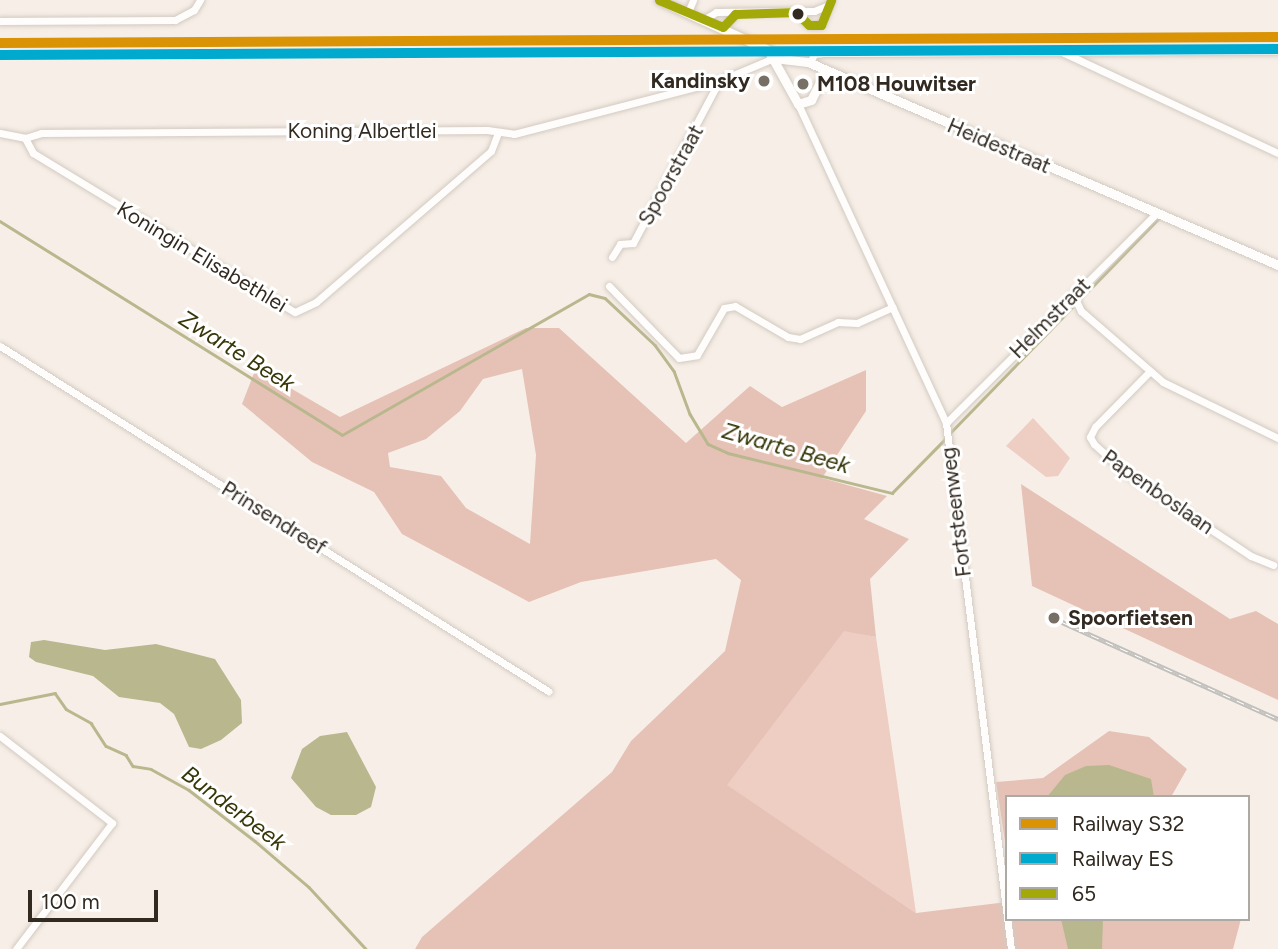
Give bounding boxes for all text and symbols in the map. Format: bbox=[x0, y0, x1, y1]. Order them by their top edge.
unlabelled marker bbox=[791, 7, 805, 21]
place label: Kandinsky bbox=[650, 68, 750, 94]
place label: M108 Houwitser bbox=[817, 71, 976, 97]
marker: Kandinsky bbox=[756, 73, 772, 89]
marker: M108 Houwitser bbox=[795, 76, 811, 92]
street label: Heidestraat bbox=[943, 113, 1055, 179]
street label: Koning Albertlei bbox=[287, 118, 437, 144]
street label: Spoorstraat bbox=[633, 120, 709, 230]
street label: Koningin Elisabethlei bbox=[112, 196, 292, 318]
street label: Helmstraat bbox=[1004, 272, 1096, 364]
water label: Zwarte Beek bbox=[174, 304, 300, 398]
water label: Zwarte Beek bbox=[719, 417, 853, 479]
street label: Papenboslaan bbox=[1097, 444, 1219, 540]
street label: Fortsteenweg bbox=[936, 446, 976, 578]
street label: Prinsendreef bbox=[217, 476, 331, 560]
place label: Spoorfietsen bbox=[1068, 605, 1193, 631]
marker: Spoorfietsen bbox=[1046, 610, 1062, 626]
water label: Bunderbeek bbox=[176, 760, 292, 856]
legend bbox=[1005, 795, 1250, 921]
text: Railway S32 bbox=[1072, 811, 1184, 836]
text: Railway ES bbox=[1072, 846, 1174, 871]
scale bar bbox=[32, 876, 161, 920]
text: 65 bbox=[1072, 881, 1096, 906]
text: 100 m bbox=[41, 889, 100, 914]

